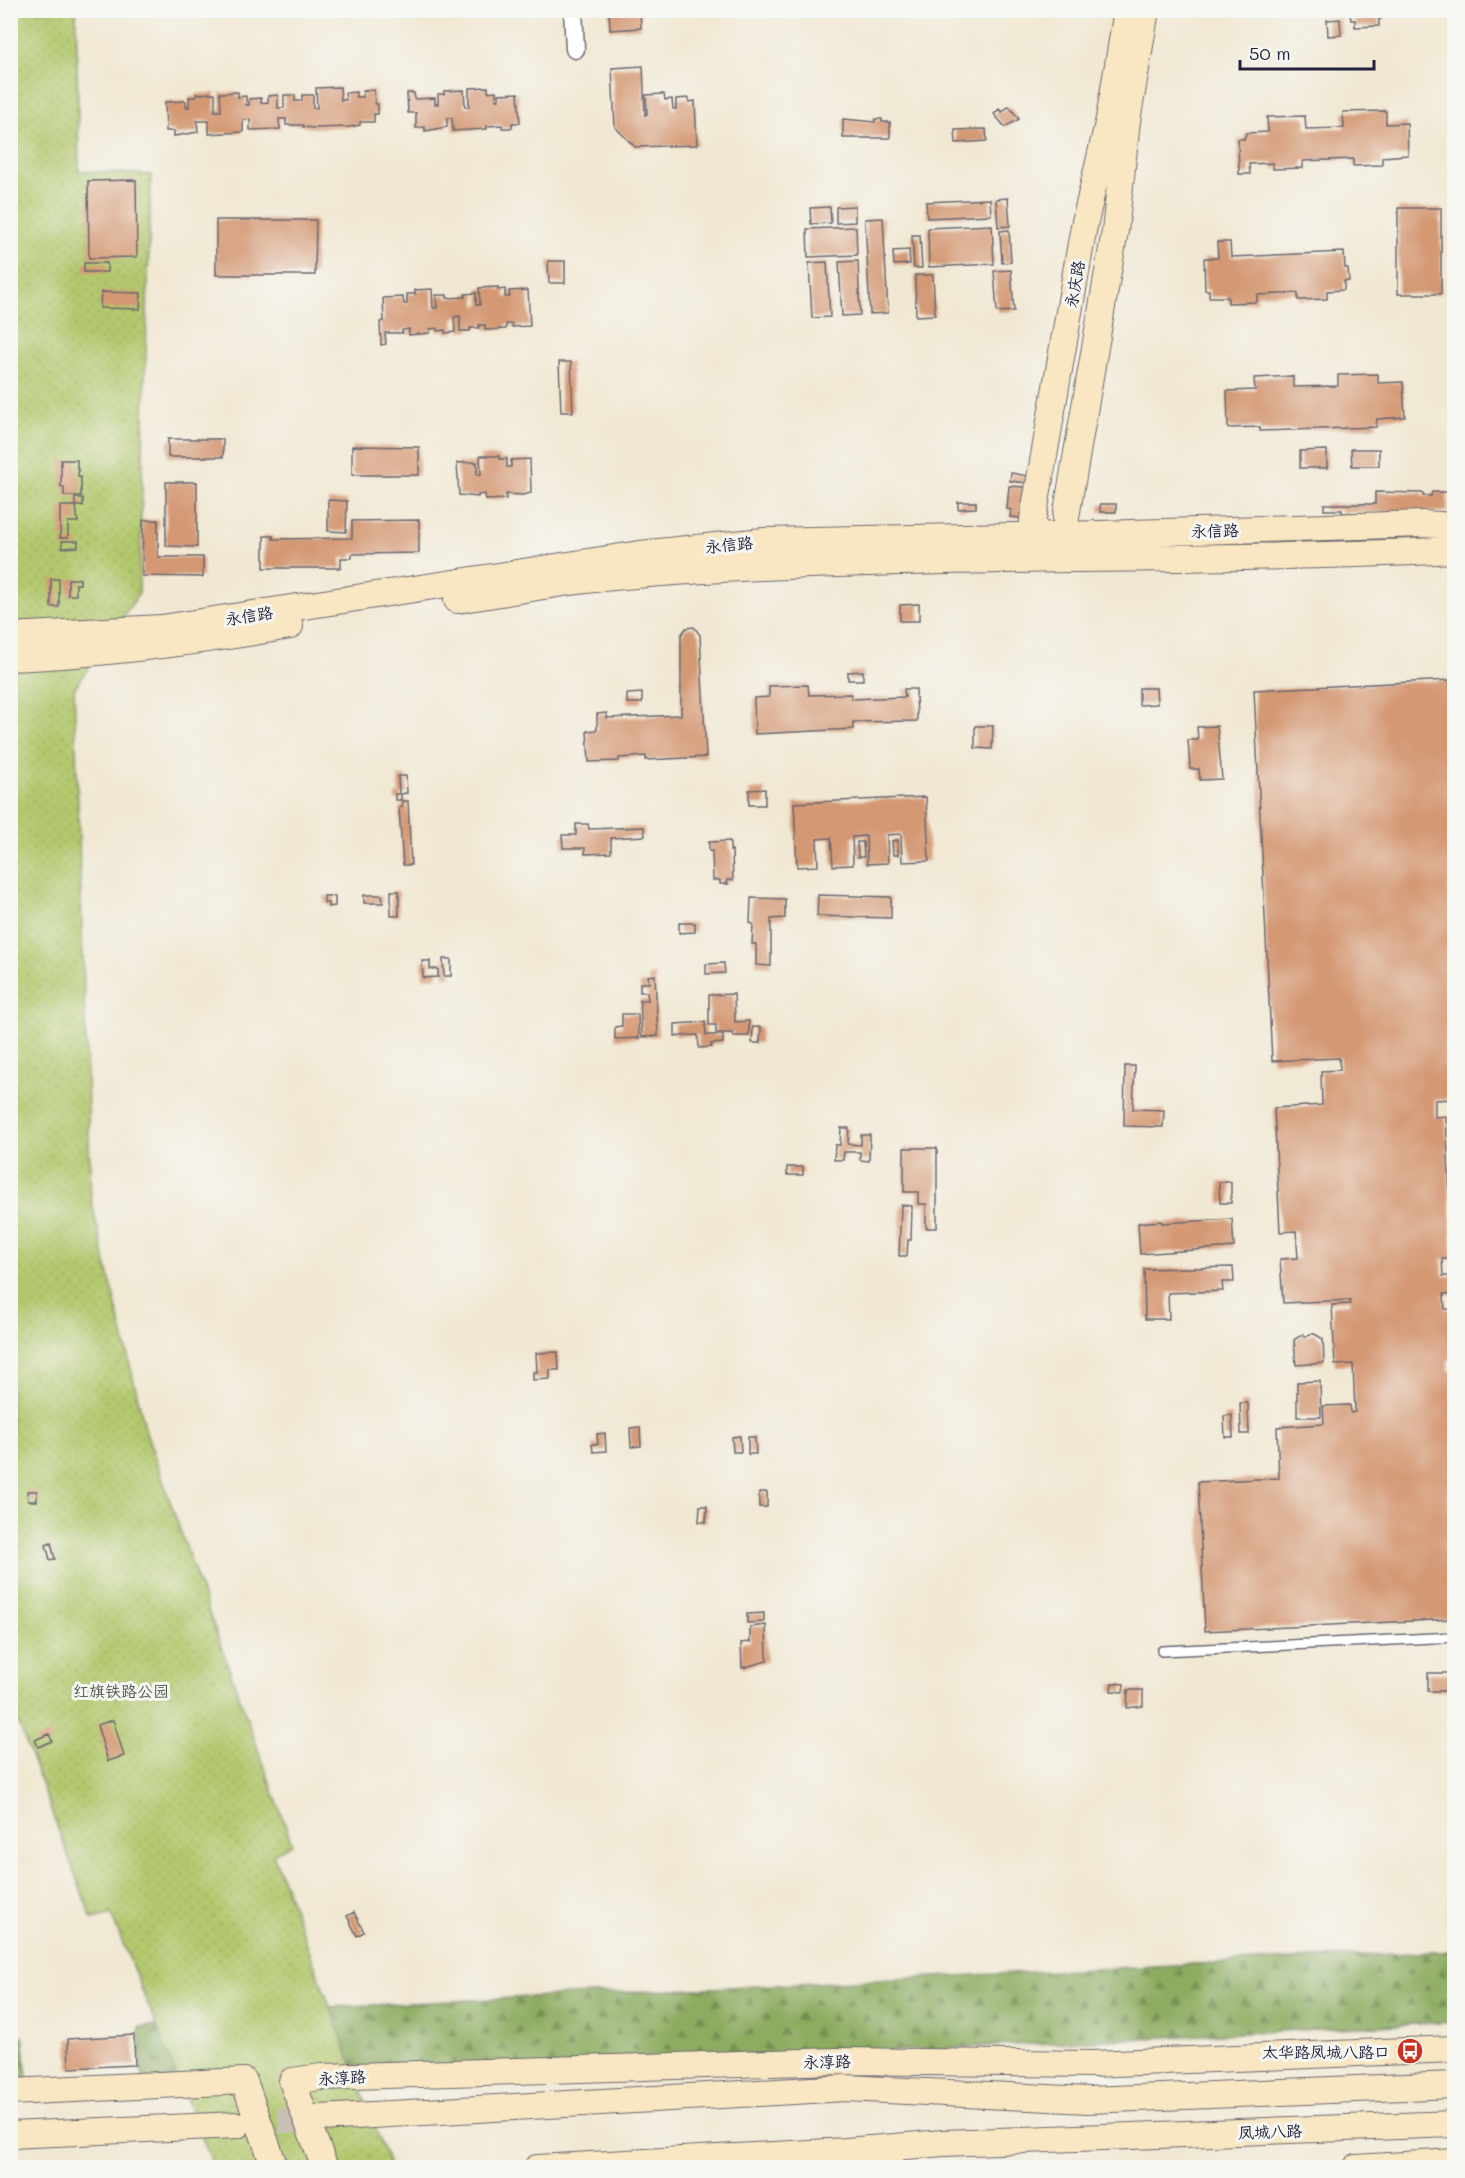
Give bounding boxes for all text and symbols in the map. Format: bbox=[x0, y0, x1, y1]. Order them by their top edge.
scale bar bbox=[1240, 33, 1374, 71]
text: 50 m bbox=[1249, 41, 1291, 65]
street label: 永庆路 bbox=[1059, 259, 1089, 309]
street label: 永信路 bbox=[1191, 519, 1239, 541]
street label: 永信路 bbox=[704, 531, 754, 557]
street label: 永信路 bbox=[224, 601, 274, 629]
park label: 红旗铁路公园 bbox=[73, 1680, 169, 1701]
bus stop icon: 太华路凤城八路口 bbox=[1395, 2036, 1425, 2066]
place label: 太华路凤城八路口 bbox=[1262, 2041, 1390, 2062]
street label: 永淳路 bbox=[803, 2050, 851, 2072]
street label: 永淳路 bbox=[317, 2065, 367, 2089]
street label: 凤城八路 bbox=[1238, 2119, 1302, 2143]

